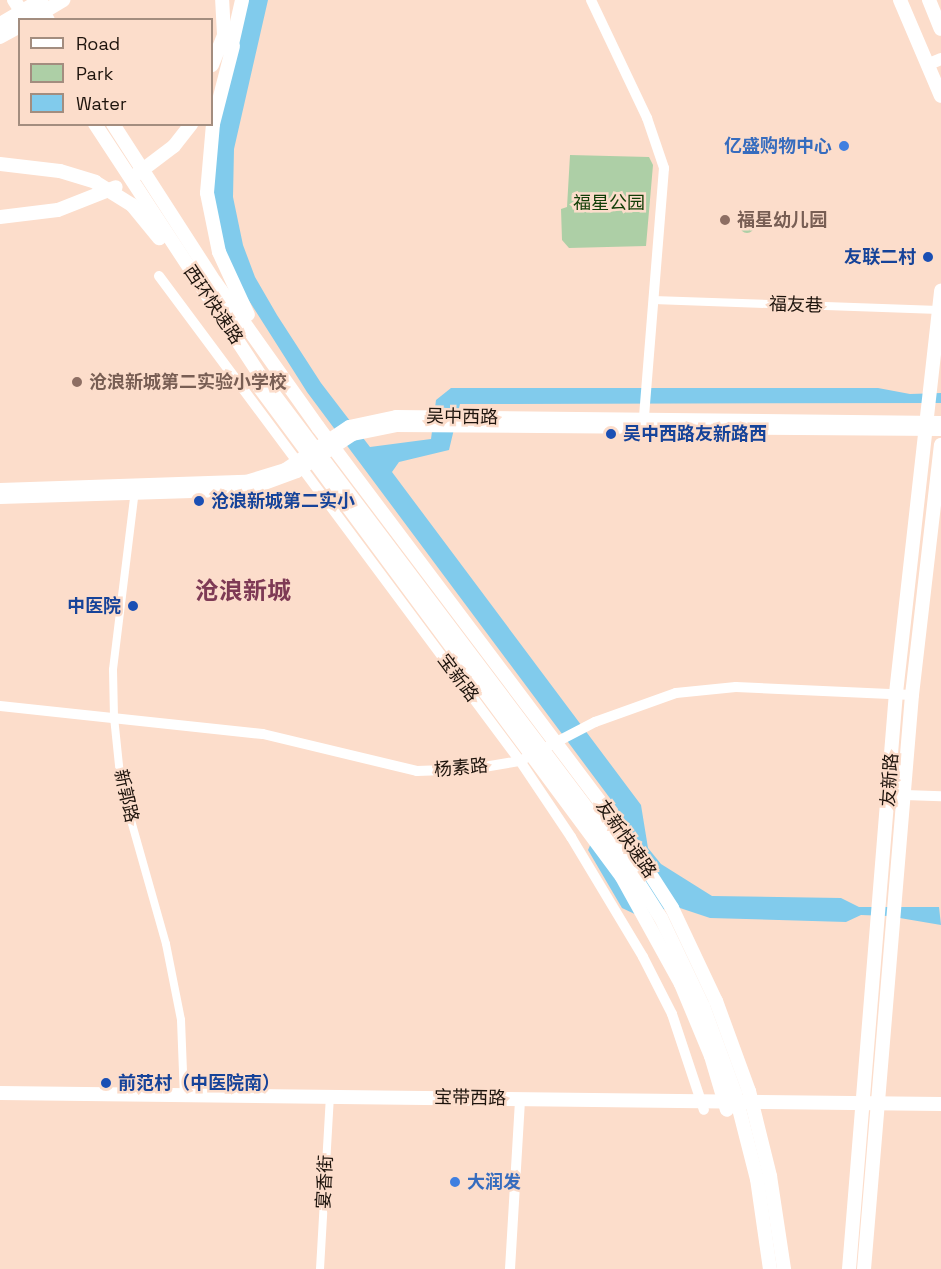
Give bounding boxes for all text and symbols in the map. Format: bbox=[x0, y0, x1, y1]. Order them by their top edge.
legend bbox=[18, 18, 213, 126]
text: Road bbox=[76, 32, 120, 55]
text: Park bbox=[76, 62, 113, 85]
text: Water bbox=[76, 92, 127, 115]
place label: 亿盛购物中心 bbox=[724, 135, 832, 157]
marker: 亿盛购物中心 bbox=[837, 139, 851, 153]
park label: 福星公园 bbox=[573, 192, 645, 214]
place label: 福星幼儿园 bbox=[737, 209, 827, 231]
marker: 福星幼儿园 bbox=[718, 213, 732, 227]
place label: 友联二村 bbox=[844, 246, 916, 268]
marker: 友联二村 bbox=[921, 250, 935, 264]
street label: 西环快速路 bbox=[179, 262, 247, 348]
street label: 福友巷 bbox=[769, 293, 823, 317]
place label: 沧浪新城第二实验小学校 bbox=[89, 371, 287, 393]
marker: 沧浪新城第二实验小学校 bbox=[70, 375, 84, 389]
street label: 吴中西路 bbox=[426, 406, 498, 428]
place label: 吴中西路友新路西 bbox=[623, 423, 767, 445]
marker: 吴中西路友新路西 bbox=[604, 427, 618, 441]
place label: 沧浪新城第二实小 bbox=[211, 490, 355, 512]
marker: 沧浪新城第二实小 bbox=[192, 494, 206, 508]
district label: 沧浪新城 bbox=[195, 577, 291, 605]
place label: 中医院 bbox=[67, 595, 121, 617]
marker: 中医院 bbox=[126, 599, 140, 613]
street label: 宝新路 bbox=[433, 650, 483, 706]
street label: 友新路 bbox=[877, 752, 903, 808]
street label: 杨素路 bbox=[433, 755, 489, 781]
street label: 新郭路 bbox=[109, 767, 143, 825]
street label: 友新快速路 bbox=[591, 796, 661, 882]
place label: 前范村（中医院南） bbox=[118, 1072, 280, 1094]
marker: 前范村（中医院南） bbox=[99, 1076, 113, 1090]
street label: 宝带西路 bbox=[434, 1087, 506, 1109]
street label: 宴香街 bbox=[313, 1154, 337, 1210]
place label: 大润发 bbox=[467, 1171, 521, 1193]
marker: 大润发 bbox=[448, 1175, 462, 1189]

